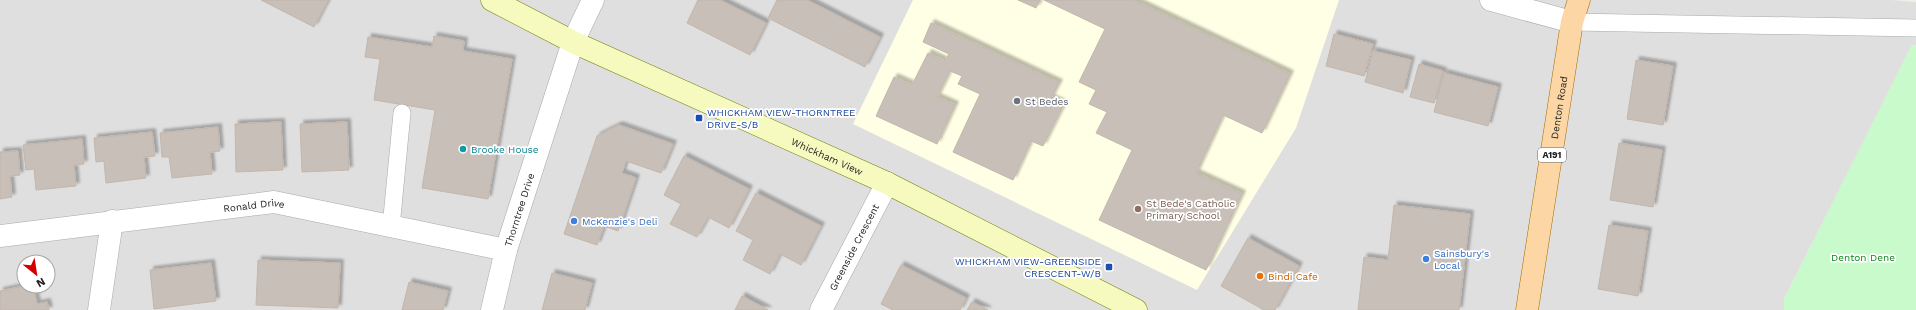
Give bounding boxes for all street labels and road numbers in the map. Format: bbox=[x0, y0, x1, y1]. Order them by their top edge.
street label: Denton Road bbox=[1549, 75, 1569, 140]
street label: Whickham View bbox=[790, 136, 865, 178]
road number: A191 bbox=[1538, 148, 1566, 162]
street label: Thorntree Drive bbox=[503, 172, 536, 248]
street label: Ronald Drive bbox=[223, 197, 286, 214]
street label: Greenside Crescent bbox=[827, 201, 882, 292]

